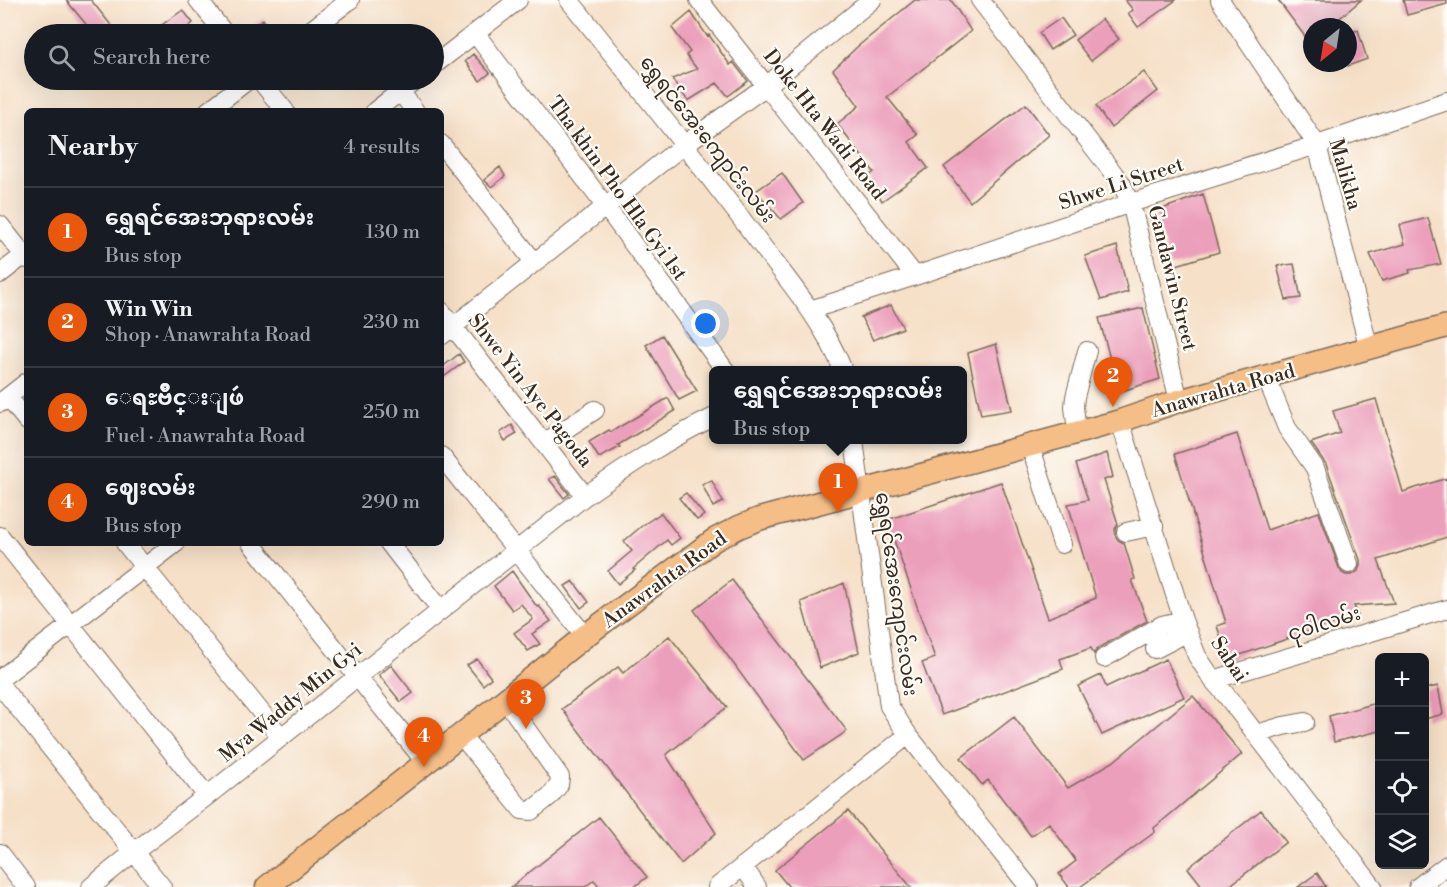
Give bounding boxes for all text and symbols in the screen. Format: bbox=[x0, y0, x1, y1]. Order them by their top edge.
north arrow bbox=[1303, 18, 1357, 72]
search box bbox=[24, 24, 444, 90]
icon: search bbox=[45, 41, 78, 74]
text: Search here bbox=[93, 44, 210, 71]
street label: Doke Hta Wadi Road bbox=[757, 45, 891, 206]
street label: ရွှေရင်အေးကျောင်းလမ်း bbox=[632, 49, 782, 230]
street label: Tha khin Pho Hla Gyi 1st bbox=[541, 92, 692, 286]
text: Nearby bbox=[48, 131, 138, 163]
text: 4 results bbox=[343, 135, 420, 160]
street label: Malikha bbox=[1323, 136, 1367, 214]
street label: Shwe Li Street bbox=[1056, 153, 1187, 216]
street label: Gandawin Street bbox=[1141, 203, 1202, 354]
text: ရွှေရင်အေးဘုရားလမ်း bbox=[105, 205, 314, 232]
text: 1 bbox=[63, 220, 72, 245]
text: 130 m bbox=[365, 220, 420, 245]
text: Bus stop bbox=[105, 244, 182, 269]
text: Win Win bbox=[105, 296, 192, 323]
street label: Shwe Yin Aye Pagoda bbox=[462, 309, 598, 473]
your location bbox=[691, 309, 720, 338]
text: 2 bbox=[61, 310, 74, 335]
text: 230 m bbox=[363, 310, 420, 335]
text: Shop · Anawrahta Road bbox=[105, 323, 311, 348]
pin: 2 bbox=[1094, 358, 1132, 407]
street label: Anawrahta Road bbox=[1148, 359, 1299, 424]
popup bbox=[709, 366, 967, 444]
text: ရွှေရင်အေးဘုရားလမ်း bbox=[733, 378, 943, 405]
text: ေရႊဗ်ိဳင္းျဖဴ bbox=[105, 385, 244, 412]
text: 3 bbox=[61, 400, 74, 425]
text: 250 m bbox=[363, 400, 420, 425]
text: Bus stop bbox=[733, 417, 810, 442]
text: Fuel · Anawrahta Road bbox=[105, 424, 305, 449]
pin: 1 bbox=[818, 464, 858, 513]
text: ဈေးလမ်း bbox=[105, 475, 196, 502]
text: 4 bbox=[61, 490, 74, 515]
text: 290 m bbox=[362, 490, 420, 515]
street label: ရွှေရင်အေးကျောင်းလမ်း bbox=[867, 490, 925, 698]
text: Bus stop bbox=[105, 514, 182, 539]
street label: Anawrahta Road bbox=[597, 526, 733, 634]
street label: ငုဝါလမ်း bbox=[1284, 599, 1365, 650]
street label: Sabai bbox=[1204, 632, 1253, 688]
street label: Mya Waddy Min Gyi bbox=[214, 638, 368, 768]
map controls bbox=[1375, 653, 1429, 869]
button: + bbox=[1375, 653, 1429, 707]
pin: 3 bbox=[506, 680, 546, 729]
button: − bbox=[1375, 707, 1429, 761]
pin: 4 bbox=[404, 718, 444, 767]
button: locate bbox=[1375, 761, 1429, 815]
button: layers bbox=[1375, 815, 1429, 869]

